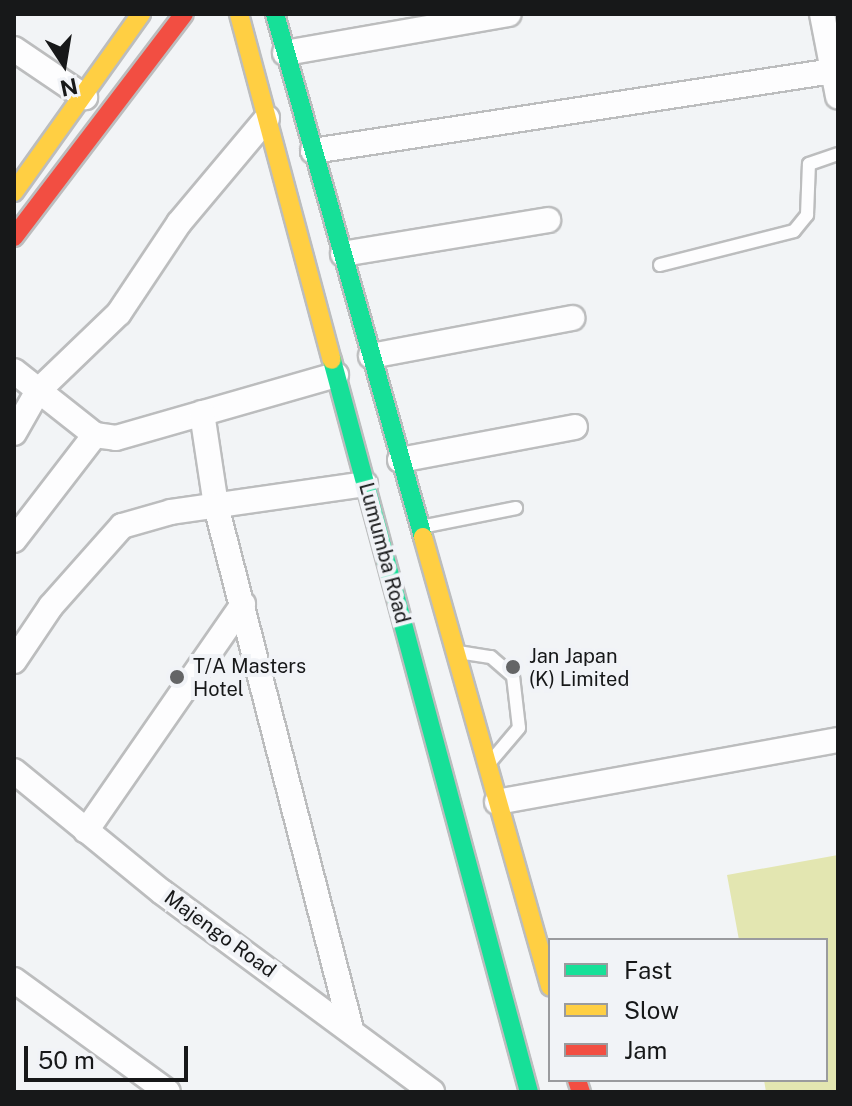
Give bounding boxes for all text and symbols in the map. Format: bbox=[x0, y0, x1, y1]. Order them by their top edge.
north arrow bbox=[24, 24, 104, 104]
text: N bbox=[58, 73, 80, 102]
street label: Lumumba Road bbox=[354, 480, 414, 626]
place label: Jan Japan (K) Limited bbox=[529, 644, 629, 691]
place label: T/A Masters Hotel bbox=[193, 654, 306, 701]
marker: Jan Japan (K) Limited bbox=[504, 658, 522, 676]
marker: T/A Masters Hotel bbox=[168, 668, 186, 686]
street label: Majengo Road bbox=[159, 885, 281, 983]
legend bbox=[548, 938, 828, 1082]
text: Fast bbox=[624, 956, 672, 984]
text: Slow bbox=[624, 996, 679, 1024]
scale bar bbox=[28, 1030, 192, 1080]
text: Jam bbox=[624, 1036, 667, 1064]
text: 50 m bbox=[38, 1046, 95, 1074]

